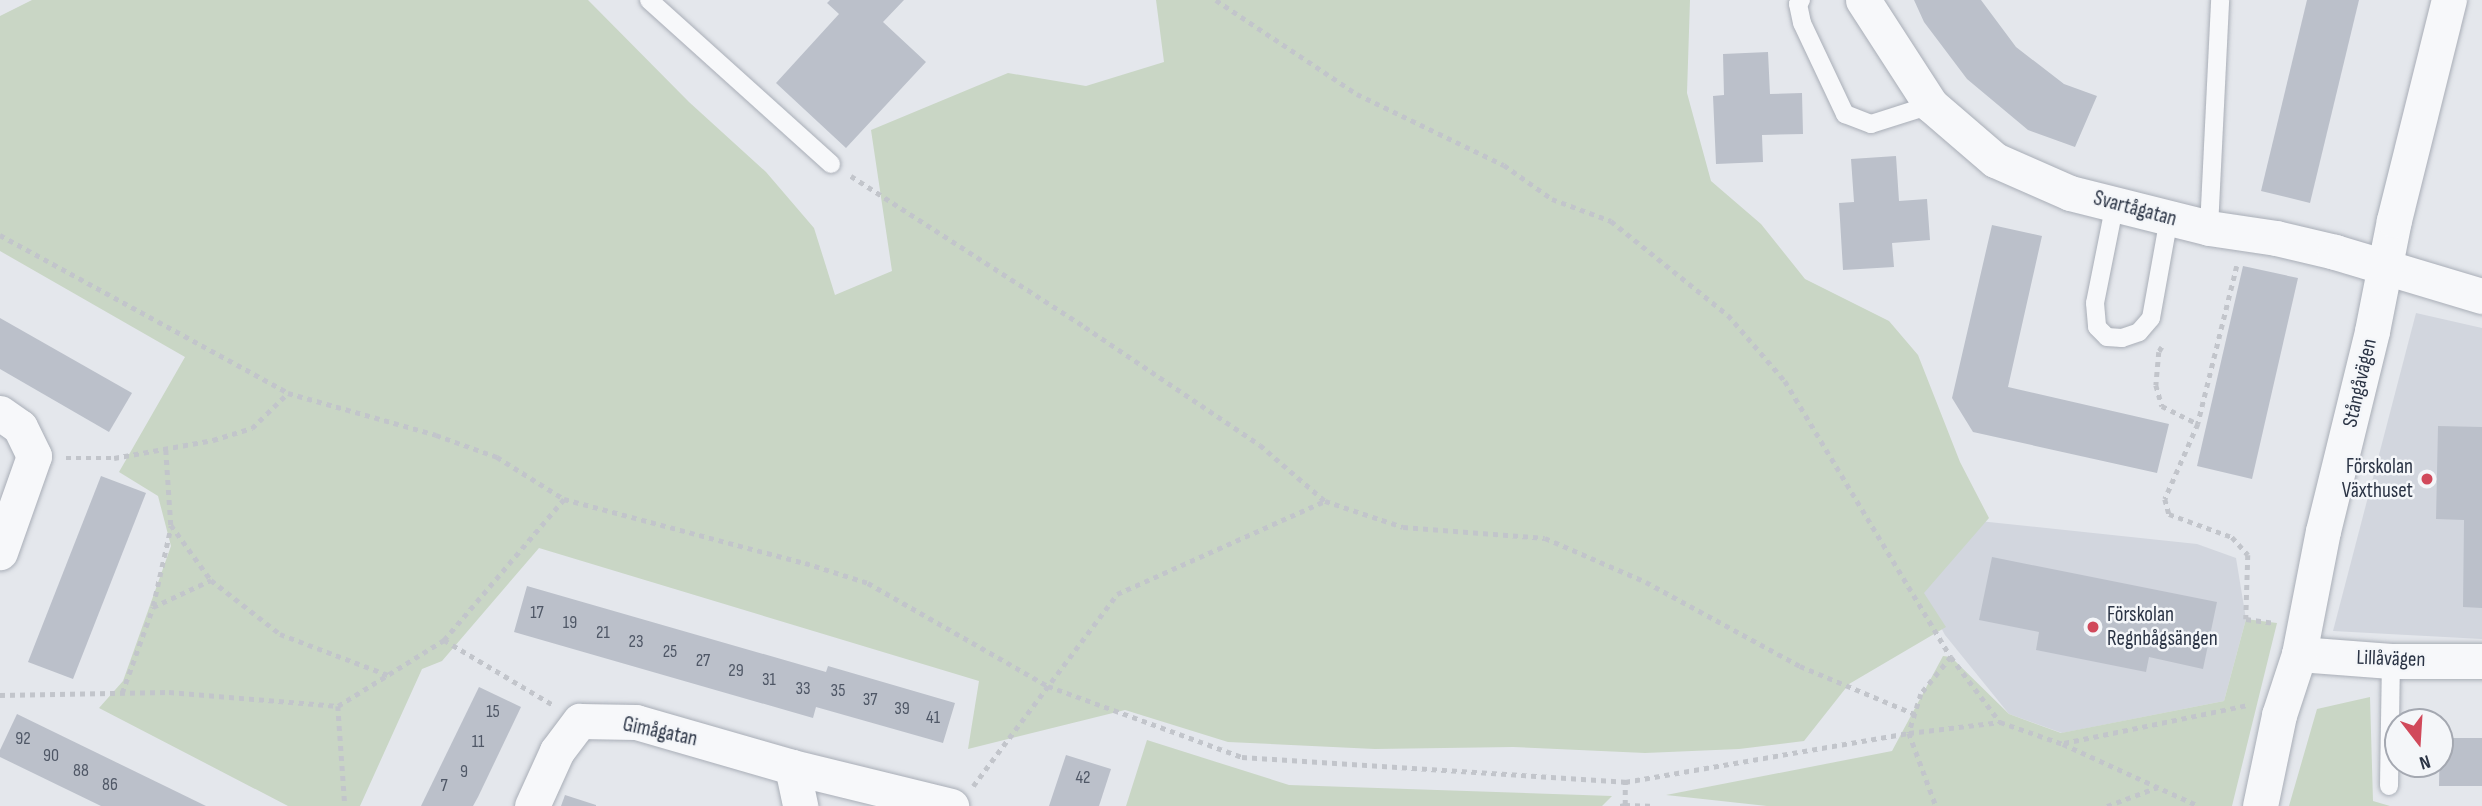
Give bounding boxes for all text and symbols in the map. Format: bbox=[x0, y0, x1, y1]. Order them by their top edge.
street label: Svartågatan bbox=[2091, 186, 2179, 232]
street label: Stångåvägen bbox=[2338, 336, 2382, 430]
place label: Förskolan Växthuset bbox=[2342, 454, 2413, 504]
marker: Förskolan Växthuset bbox=[2419, 471, 2435, 487]
house number: 17 bbox=[530, 602, 544, 624]
place label: Förskolan Regnbågsängen bbox=[2107, 602, 2218, 652]
house number: 19 bbox=[563, 612, 577, 634]
marker: Förskolan Regnbågsängen bbox=[2085, 619, 2101, 635]
house number: 21 bbox=[596, 622, 610, 644]
house number: 23 bbox=[629, 631, 643, 653]
house number: 25 bbox=[663, 641, 677, 663]
street label: Lillåvägen bbox=[2356, 645, 2426, 673]
house number: 27 bbox=[696, 650, 710, 672]
house number: 29 bbox=[728, 660, 744, 682]
house number: 31 bbox=[762, 669, 776, 691]
house number: 33 bbox=[795, 678, 811, 700]
house number: 35 bbox=[831, 680, 845, 702]
house number: 37 bbox=[863, 689, 877, 711]
house number: 39 bbox=[894, 698, 910, 720]
house number: 15 bbox=[486, 701, 500, 723]
house number: 41 bbox=[926, 707, 940, 729]
north arrow bbox=[2384, 708, 2454, 778]
street label: Gimågatan bbox=[620, 712, 700, 752]
house number: 92 bbox=[15, 728, 31, 750]
house number: 11 bbox=[472, 731, 484, 753]
house number: 90 bbox=[43, 745, 59, 767]
text: N bbox=[2416, 749, 2433, 774]
house number: 88 bbox=[73, 760, 89, 782]
house number: 9 bbox=[460, 761, 468, 783]
house number: 42 bbox=[1075, 767, 1091, 789]
house number: 86 bbox=[102, 774, 118, 796]
house number: 7 bbox=[440, 775, 448, 797]

